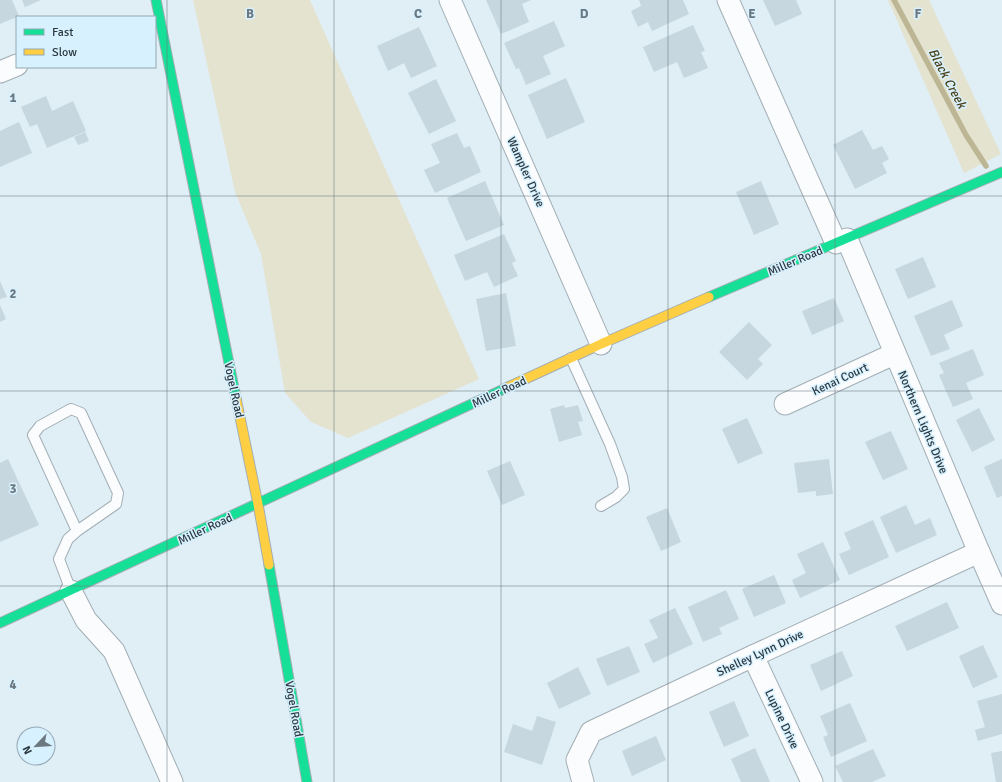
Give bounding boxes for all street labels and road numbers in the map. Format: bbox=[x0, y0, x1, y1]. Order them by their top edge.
street label: Wampler Drive bbox=[503, 135, 548, 210]
street label: Miller Road bbox=[765, 243, 825, 280]
street label: Kenai Court bbox=[810, 360, 871, 399]
street label: Vogel Road bbox=[220, 361, 247, 419]
street label: Northern Lights Drive bbox=[894, 368, 951, 476]
street label: Miller Road bbox=[470, 373, 529, 412]
street label: Miller Road bbox=[176, 510, 235, 549]
street label: Shelley Lynn Drive bbox=[714, 627, 806, 680]
street label: Vogel Road bbox=[281, 680, 306, 738]
street label: Lupine Drive bbox=[761, 687, 802, 751]

